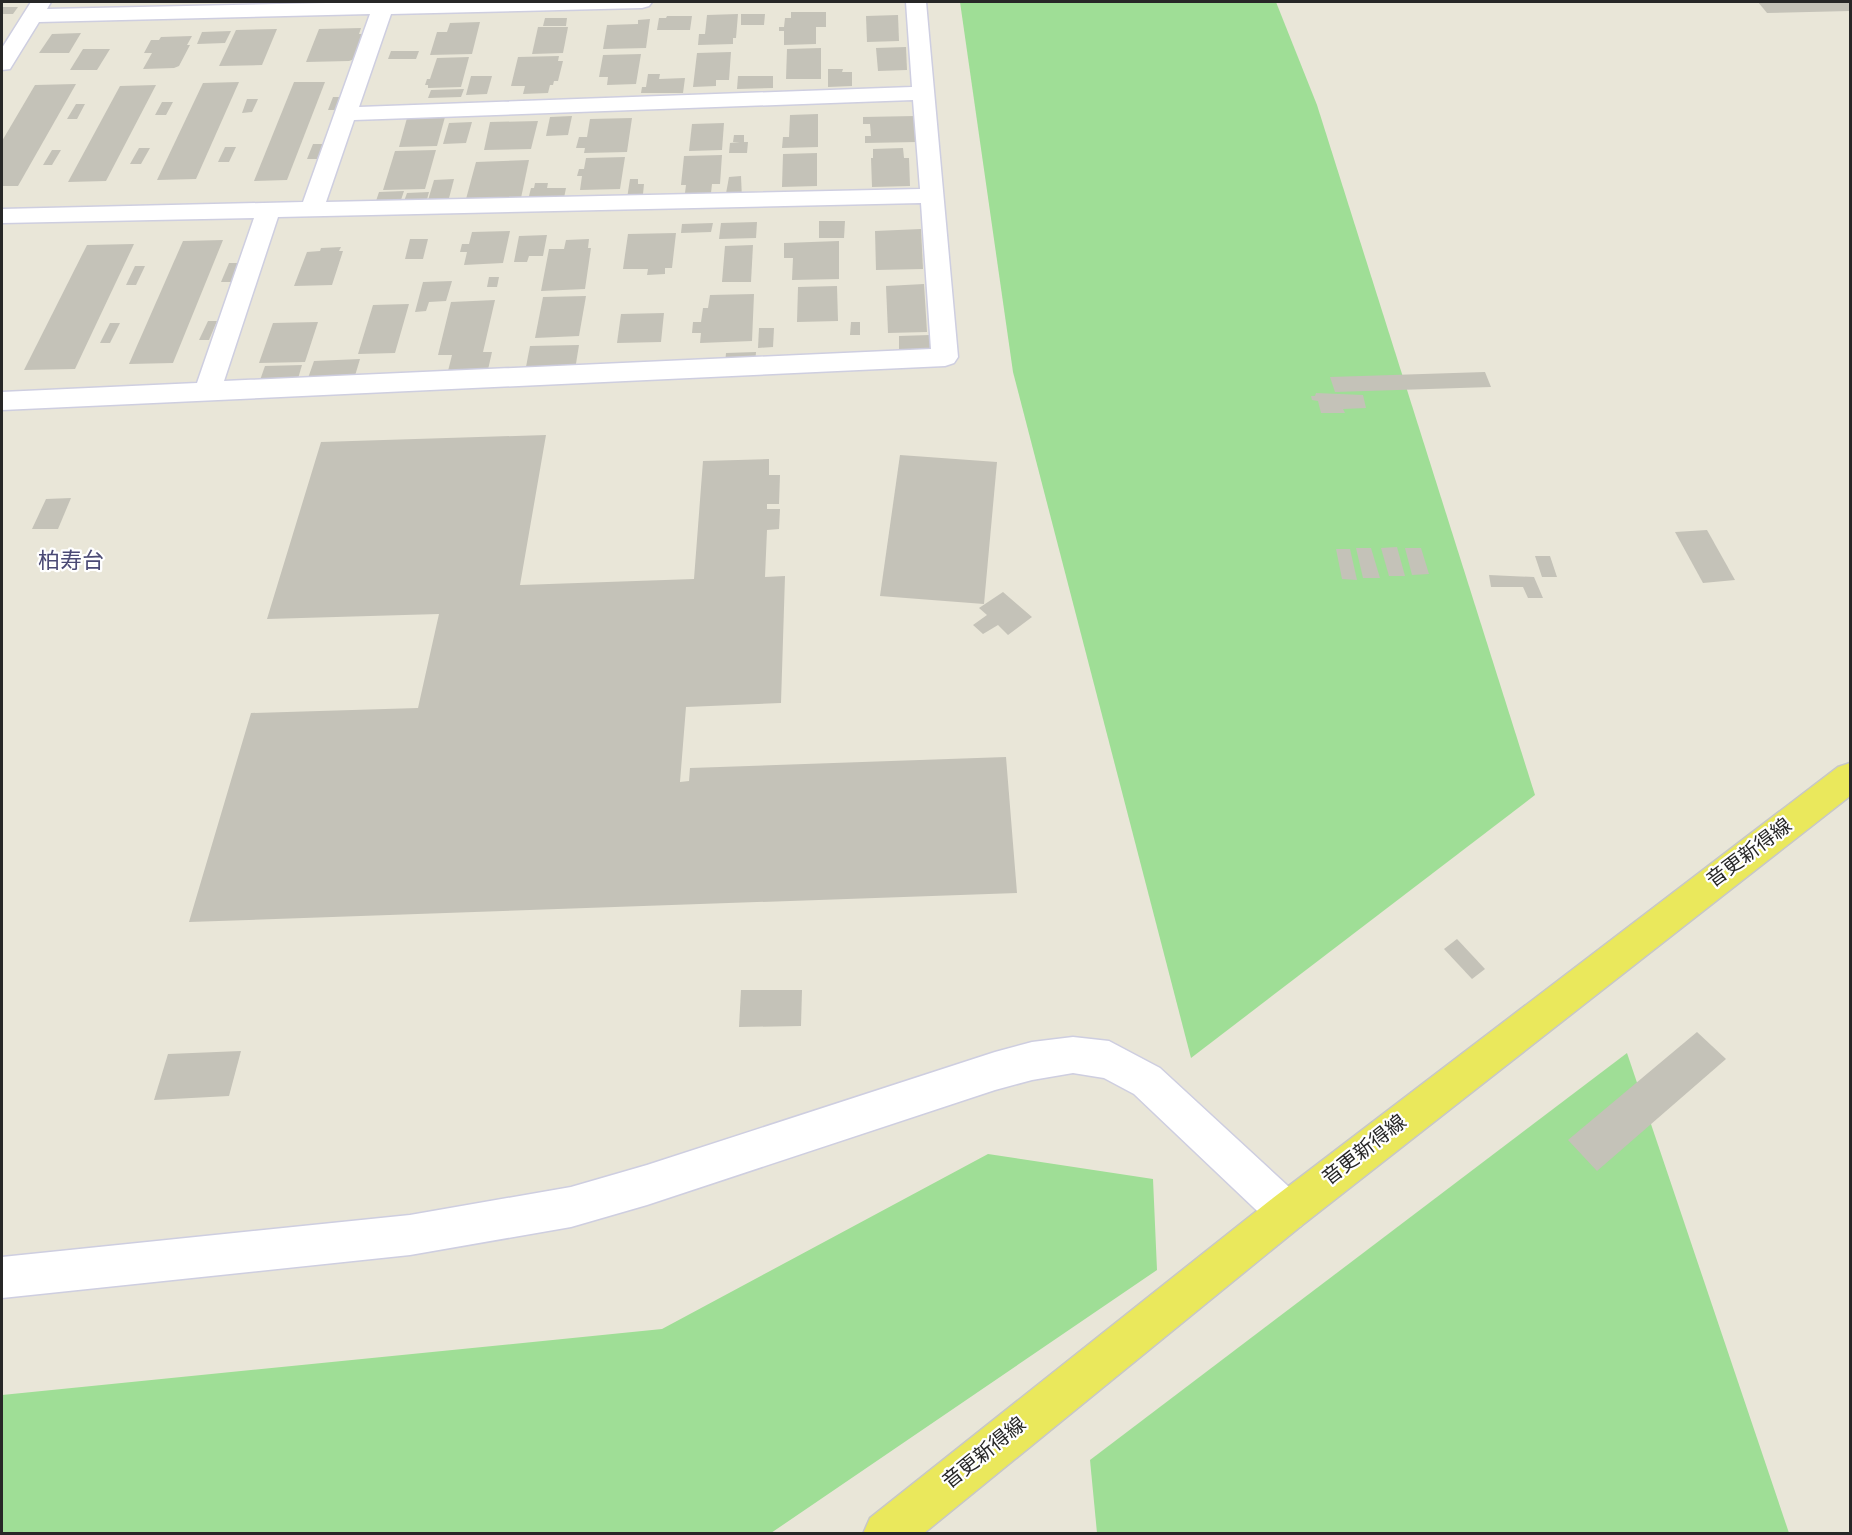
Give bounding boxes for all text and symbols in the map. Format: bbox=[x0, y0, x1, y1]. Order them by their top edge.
district label: 柏寿台 bbox=[38, 549, 104, 576]
street label: 音更新得線 bbox=[1702, 814, 1798, 894]
street label: 音更新得線 bbox=[1318, 1110, 1412, 1192]
street label: 音更新得線 bbox=[938, 1412, 1032, 1496]

